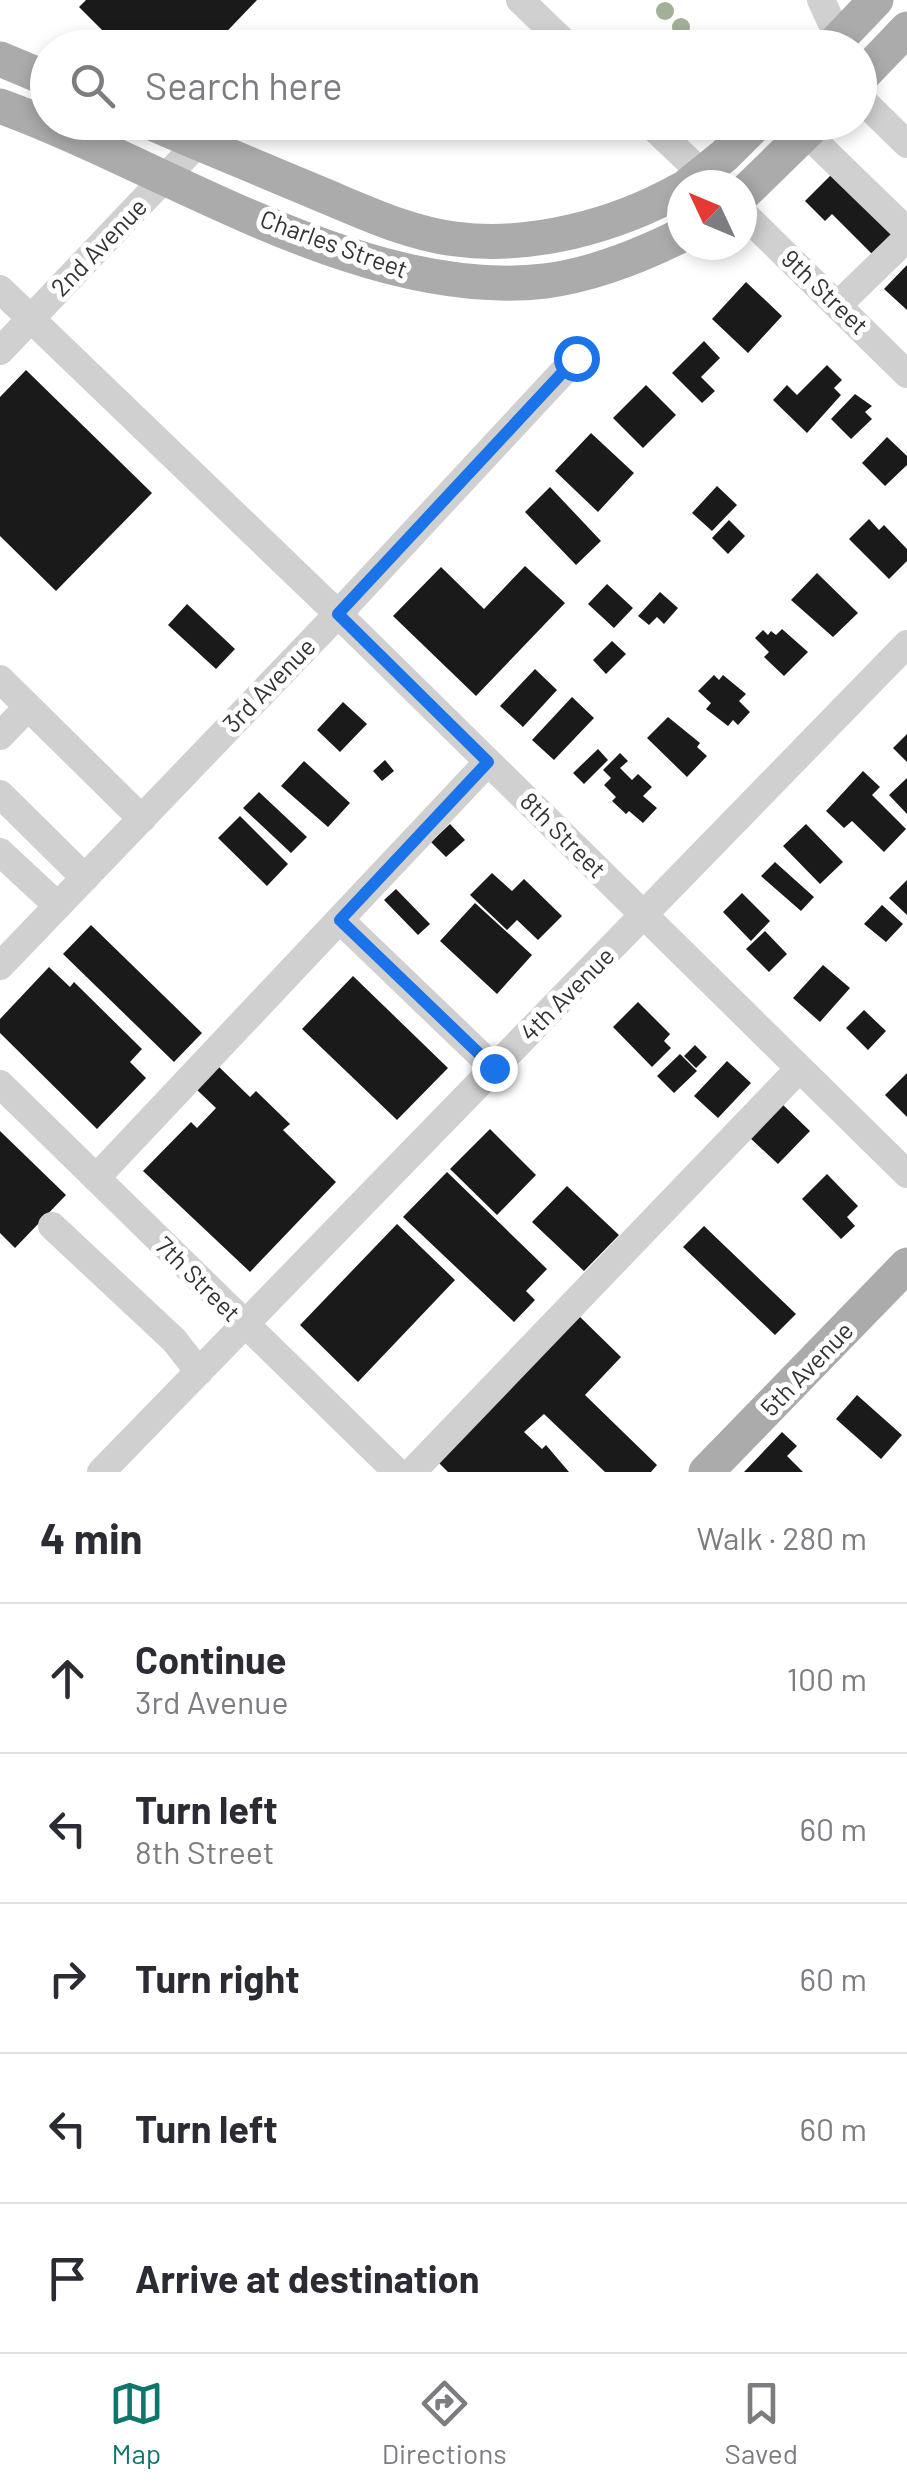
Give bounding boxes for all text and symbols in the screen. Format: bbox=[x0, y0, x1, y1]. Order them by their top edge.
search box bbox=[30, 30, 877, 140]
icon: search bbox=[65, 58, 120, 113]
text: Search here bbox=[145, 62, 343, 108]
north arrow bbox=[667, 170, 757, 260]
street label: 2nd Avenue bbox=[44, 191, 152, 302]
street label: Charles Street bbox=[257, 203, 412, 284]
street label: 9th Street bbox=[776, 243, 875, 340]
route start bbox=[554, 336, 600, 382]
street label: 3rd Avenue bbox=[216, 631, 321, 738]
street label: 8th Street bbox=[515, 785, 613, 883]
street label: 4th Avenue bbox=[513, 940, 620, 1047]
route end bbox=[472, 1046, 518, 1092]
street label: 7th Street bbox=[150, 1230, 247, 1327]
street label: 5th Avenue bbox=[754, 1315, 859, 1422]
text: 4 min bbox=[40, 1512, 143, 1562]
text: Walk · 280 m bbox=[696, 1518, 867, 1556]
text: Continue bbox=[135, 1636, 286, 1682]
icon: ahead bbox=[40, 1651, 95, 1706]
text: 100 m bbox=[787, 1659, 867, 1697]
text: 3rd Avenue bbox=[135, 1682, 289, 1720]
text: Turn left bbox=[135, 1786, 278, 1832]
icon: left bbox=[40, 1801, 95, 1856]
text: 60 m bbox=[800, 1809, 867, 1847]
text: 8th Street bbox=[135, 1832, 274, 1870]
icon: right bbox=[40, 1951, 95, 2006]
text: Turn right bbox=[135, 1955, 300, 2001]
text: 60 m bbox=[800, 1959, 867, 1997]
icon: left bbox=[40, 2101, 95, 2156]
text: Turn left bbox=[135, 2105, 278, 2151]
text: 60 m bbox=[800, 2109, 867, 2147]
icon: arrive bbox=[40, 2251, 95, 2306]
text: Arrive at destination bbox=[135, 2255, 480, 2301]
tab: Map bbox=[109, 2376, 164, 2470]
tab: Directions bbox=[382, 2376, 507, 2470]
tab: Saved bbox=[725, 2376, 798, 2470]

